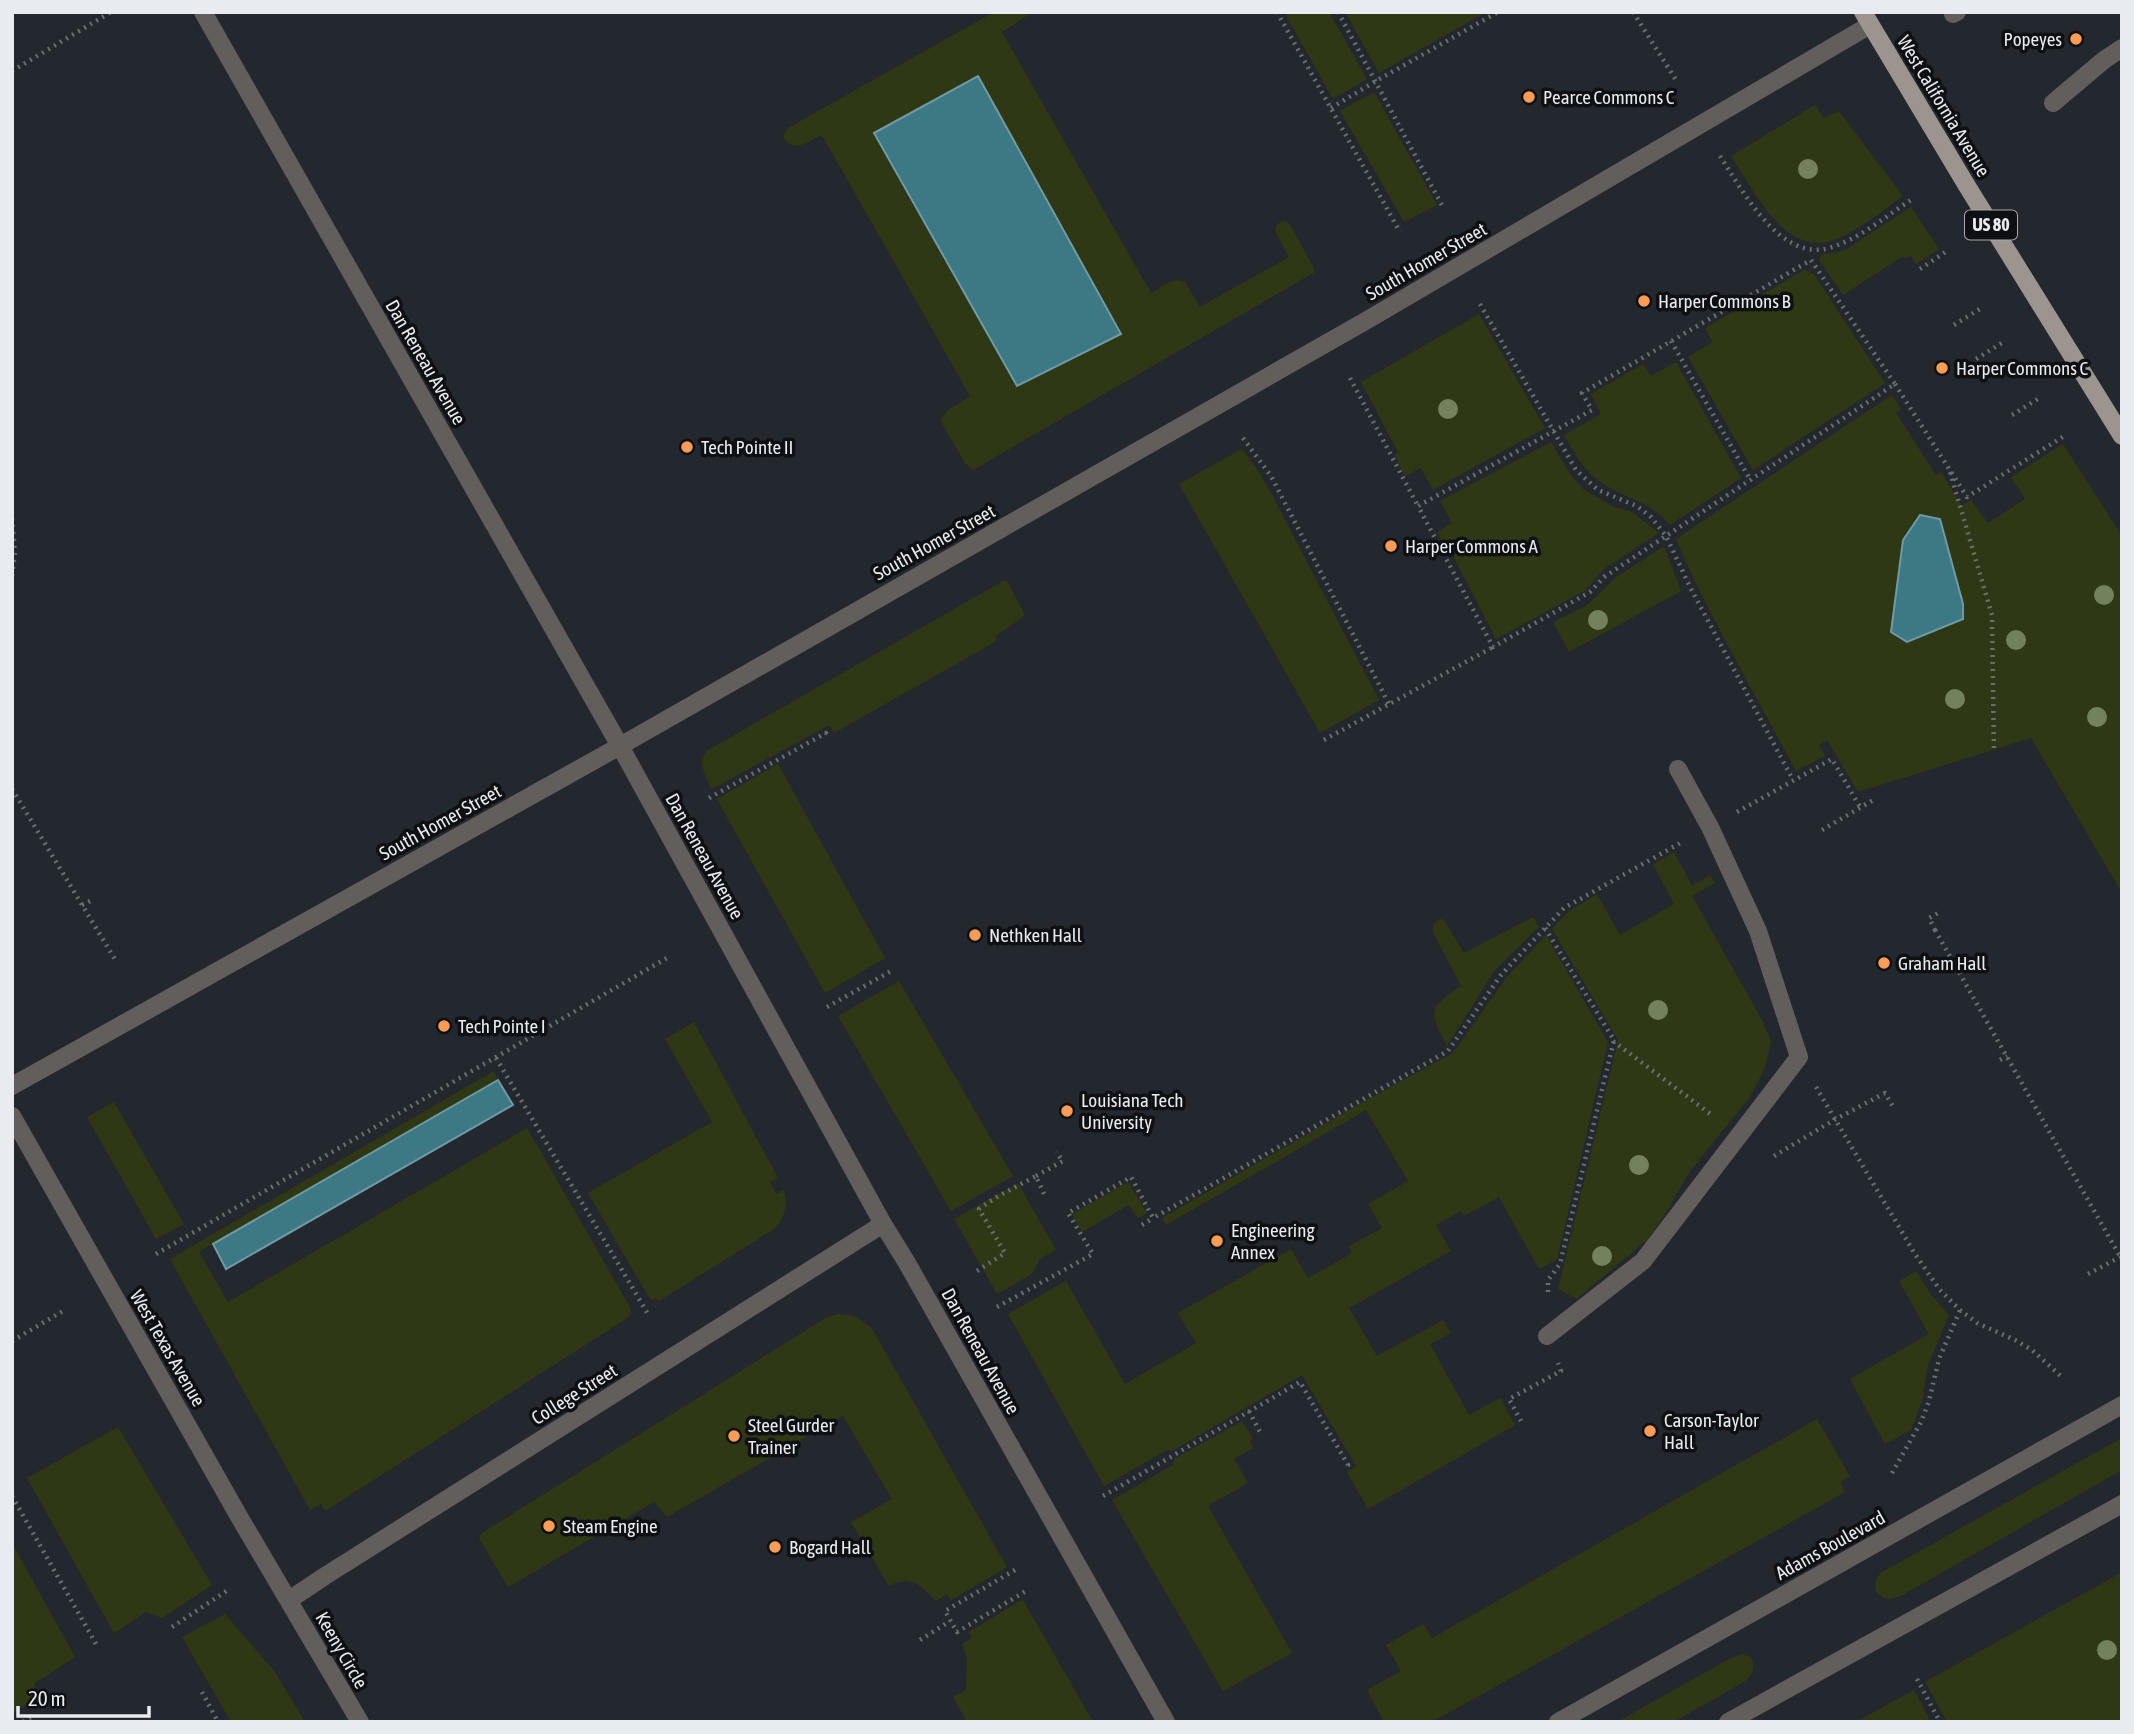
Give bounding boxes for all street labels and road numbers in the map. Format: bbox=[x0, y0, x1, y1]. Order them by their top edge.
street label: West California Avenue bbox=[1893, 31, 1995, 181]
road number: US 80 bbox=[1965, 210, 2017, 240]
street label: South Homer Street bbox=[1362, 218, 1490, 304]
street label: Dan Reneau Avenue bbox=[381, 296, 471, 428]
street label: South Homer Street bbox=[869, 500, 999, 584]
street label: South Homer Street bbox=[375, 780, 505, 864]
street label: Dan Reneau Avenue bbox=[661, 789, 749, 923]
street label: Dan Reneau Avenue bbox=[937, 1284, 1025, 1418]
street label: West Texas Avenue bbox=[126, 1286, 210, 1410]
street label: College Street bbox=[527, 1359, 621, 1429]
street label: Adams Boulevard bbox=[1771, 1506, 1889, 1584]
street label: Keeny Circle bbox=[311, 1608, 373, 1692]

